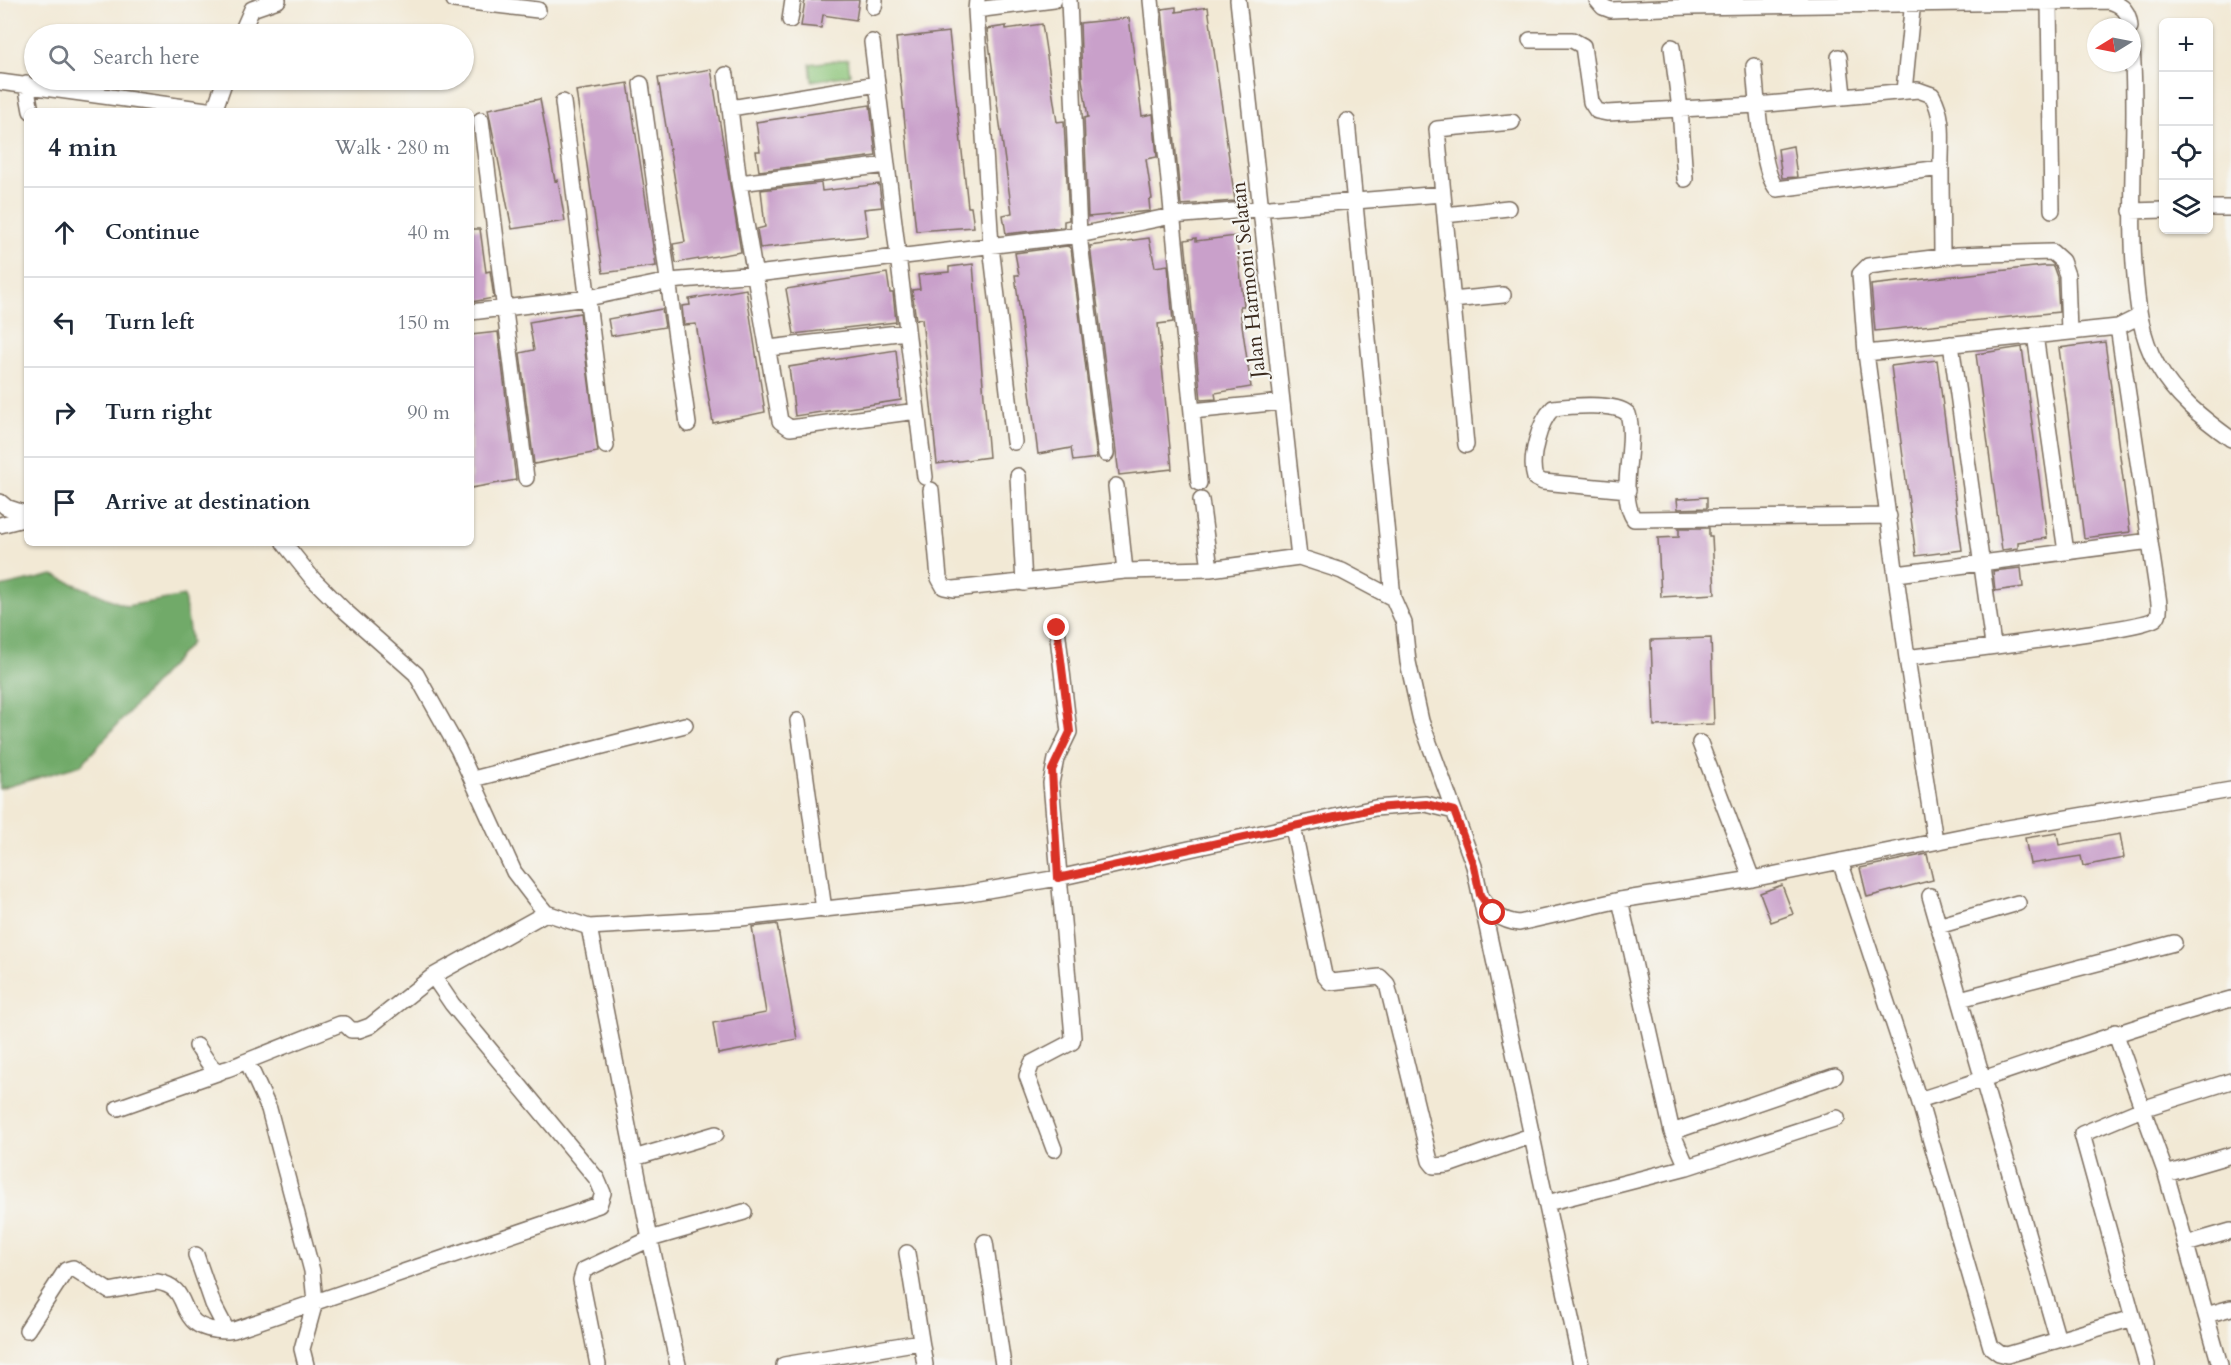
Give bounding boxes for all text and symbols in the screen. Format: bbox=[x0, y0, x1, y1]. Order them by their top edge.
north arrow bbox=[2087, 18, 2141, 72]
map controls bbox=[2159, 18, 2213, 234]
button: + bbox=[2159, 18, 2213, 72]
search box bbox=[24, 24, 474, 90]
icon: search bbox=[45, 41, 78, 74]
text: Search here bbox=[93, 42, 200, 72]
button: − bbox=[2159, 72, 2213, 126]
button: locate bbox=[2159, 126, 2213, 180]
text: 4 min bbox=[48, 130, 117, 165]
text: Walk · 280 m bbox=[335, 134, 450, 161]
street label: Jalan Harmoni Selatan bbox=[1224, 180, 1274, 383]
button: layers bbox=[2159, 180, 2213, 234]
icon: ahead bbox=[48, 216, 81, 249]
text: Continue bbox=[105, 217, 200, 247]
text: 40 m bbox=[407, 219, 450, 246]
icon: left bbox=[48, 306, 81, 339]
text: Turn left bbox=[105, 307, 194, 337]
text: 150 m bbox=[397, 309, 450, 336]
icon: right bbox=[48, 396, 81, 429]
text: Turn right bbox=[105, 397, 212, 427]
text: 90 m bbox=[407, 399, 450, 426]
icon: arrive bbox=[48, 486, 81, 519]
text: Arrive at destination bbox=[105, 487, 310, 517]
route end bbox=[1043, 614, 1069, 640]
route start bbox=[1479, 899, 1505, 925]

